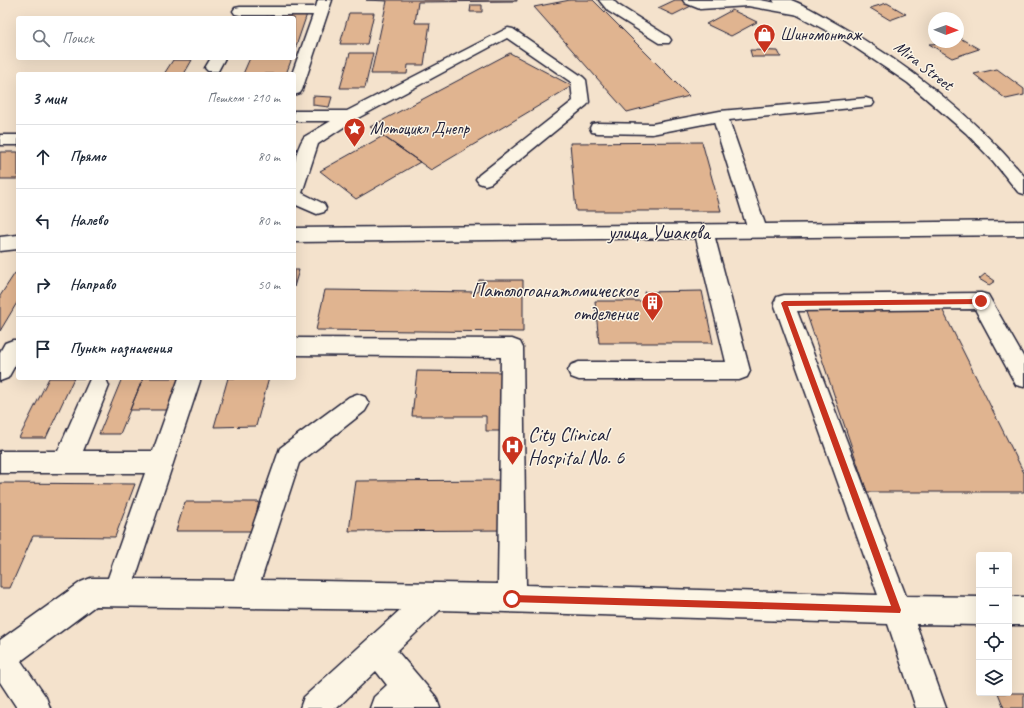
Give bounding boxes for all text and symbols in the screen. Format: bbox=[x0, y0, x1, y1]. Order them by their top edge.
north arrow bbox=[928, 12, 964, 48]
search box bbox=[16, 16, 296, 60]
shop icon: Шиномонтаж bbox=[752, 21, 778, 54]
place label: Шиномонтаж bbox=[780, 24, 864, 45]
icon: search bbox=[30, 27, 52, 49]
text: Поиск bbox=[62, 29, 94, 48]
street label: Mira Street bbox=[890, 36, 959, 96]
text: 3 мин bbox=[32, 88, 67, 109]
text: Пешком · 210 m bbox=[207, 90, 280, 106]
place icon: Мотоцикл Днепр bbox=[341, 115, 367, 148]
place label: Мотоцикл Днепр bbox=[370, 118, 471, 139]
icon: ahead bbox=[32, 146, 54, 168]
text: Прямо bbox=[70, 147, 106, 166]
text: 80 m bbox=[258, 149, 280, 165]
icon: left bbox=[32, 210, 54, 232]
text: Налево bbox=[70, 211, 108, 230]
text: 80 m bbox=[258, 213, 280, 229]
street label: улица Ушакова bbox=[607, 220, 712, 245]
icon: right bbox=[32, 274, 54, 296]
text: Направо bbox=[70, 275, 116, 294]
text: 50 m bbox=[258, 277, 280, 293]
place label: Патологоанатомическое отделение bbox=[471, 278, 639, 326]
building icon: Патологоанатомическое отделение bbox=[640, 289, 666, 322]
route end bbox=[972, 292, 990, 310]
icon: arrive bbox=[32, 338, 54, 360]
text: Пункт назначения bbox=[70, 339, 172, 358]
place label: City Clinical Hospital No. 6 bbox=[528, 422, 625, 470]
hospital icon: City Clinical Hospital No. 6 bbox=[499, 433, 525, 466]
map controls bbox=[976, 552, 1012, 696]
button: + bbox=[976, 552, 1012, 588]
button: − bbox=[976, 588, 1012, 624]
route start bbox=[503, 590, 521, 608]
button: locate bbox=[976, 624, 1012, 660]
button: layers bbox=[976, 660, 1012, 696]

